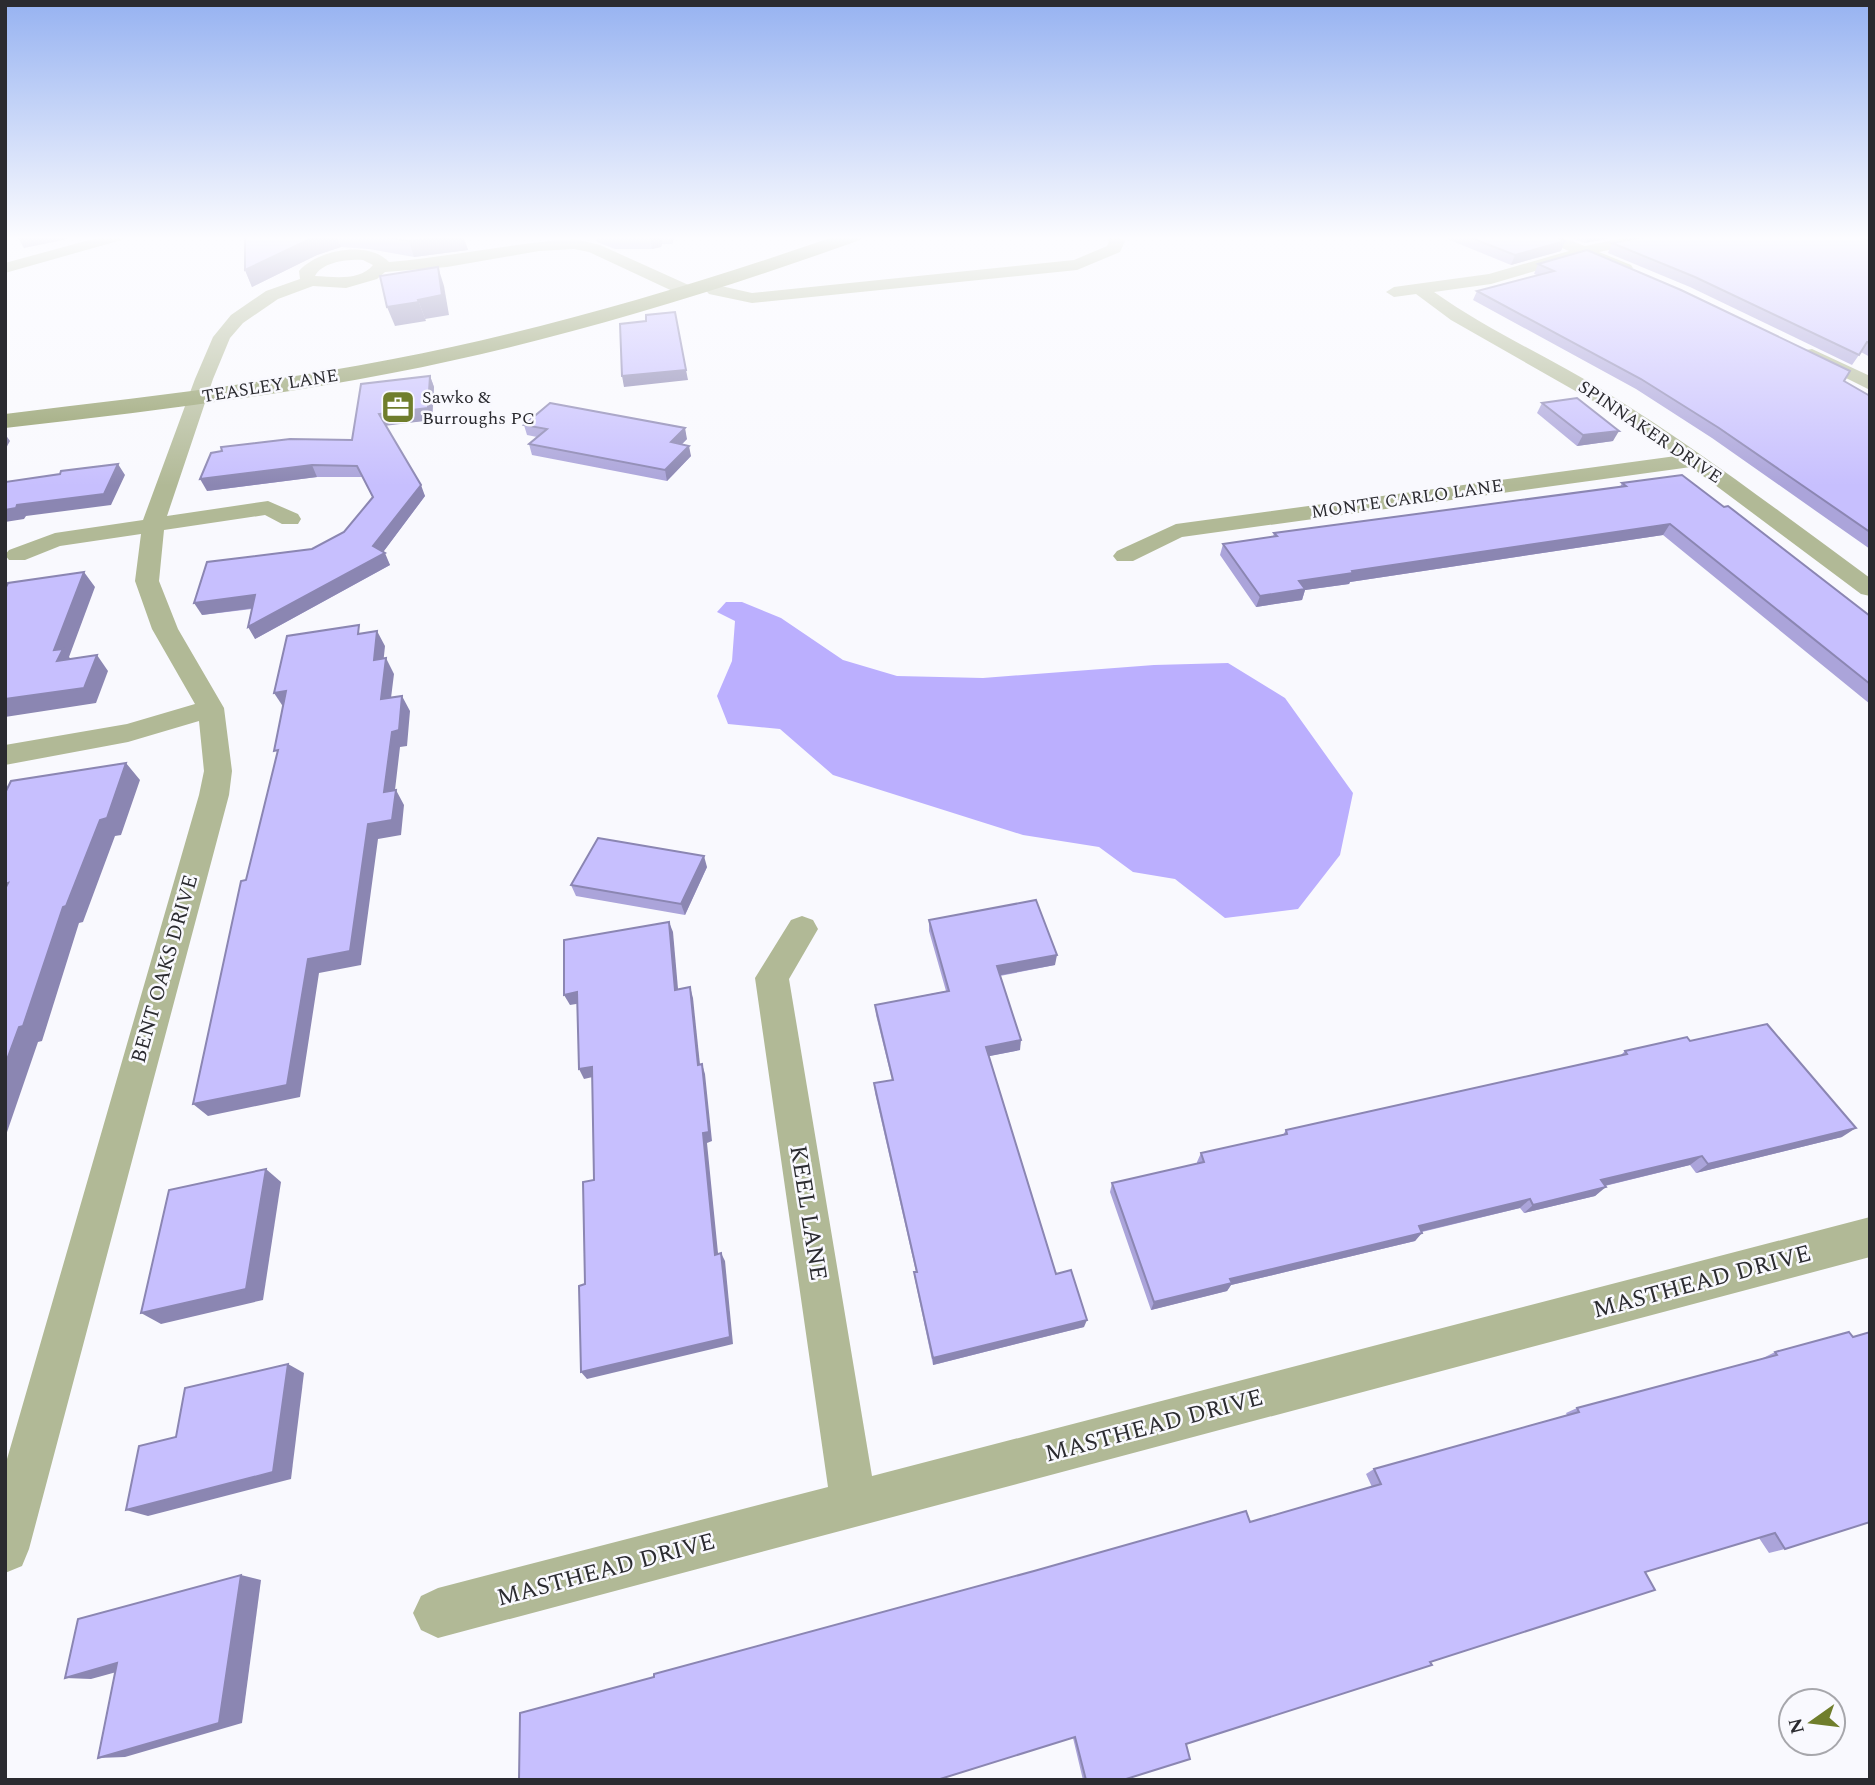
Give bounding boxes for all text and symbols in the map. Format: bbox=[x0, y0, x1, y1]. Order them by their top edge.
street label: TEASLEY LANE bbox=[200, 362, 340, 410]
street label: SPINNAKER DRIVE bbox=[1573, 374, 1727, 490]
place label: Sawko & Burroughs PC bbox=[422, 384, 535, 432]
office icon: Sawko & Burroughs PC bbox=[379, 388, 417, 426]
street label: MONTE CARLO LANE bbox=[1309, 472, 1505, 526]
street label: BENT OAKS DRIVE bbox=[123, 871, 207, 1067]
street label: KEEL LANE bbox=[780, 1143, 836, 1283]
street label: MASTHEAD DRIVE bbox=[1589, 1236, 1815, 1328]
street label: MASTHEAD DRIVE bbox=[1041, 1380, 1267, 1472]
street label: MASTHEAD DRIVE bbox=[493, 1524, 719, 1616]
north arrow bbox=[1777, 1687, 1847, 1757]
text: N bbox=[1781, 1715, 1813, 1737]

